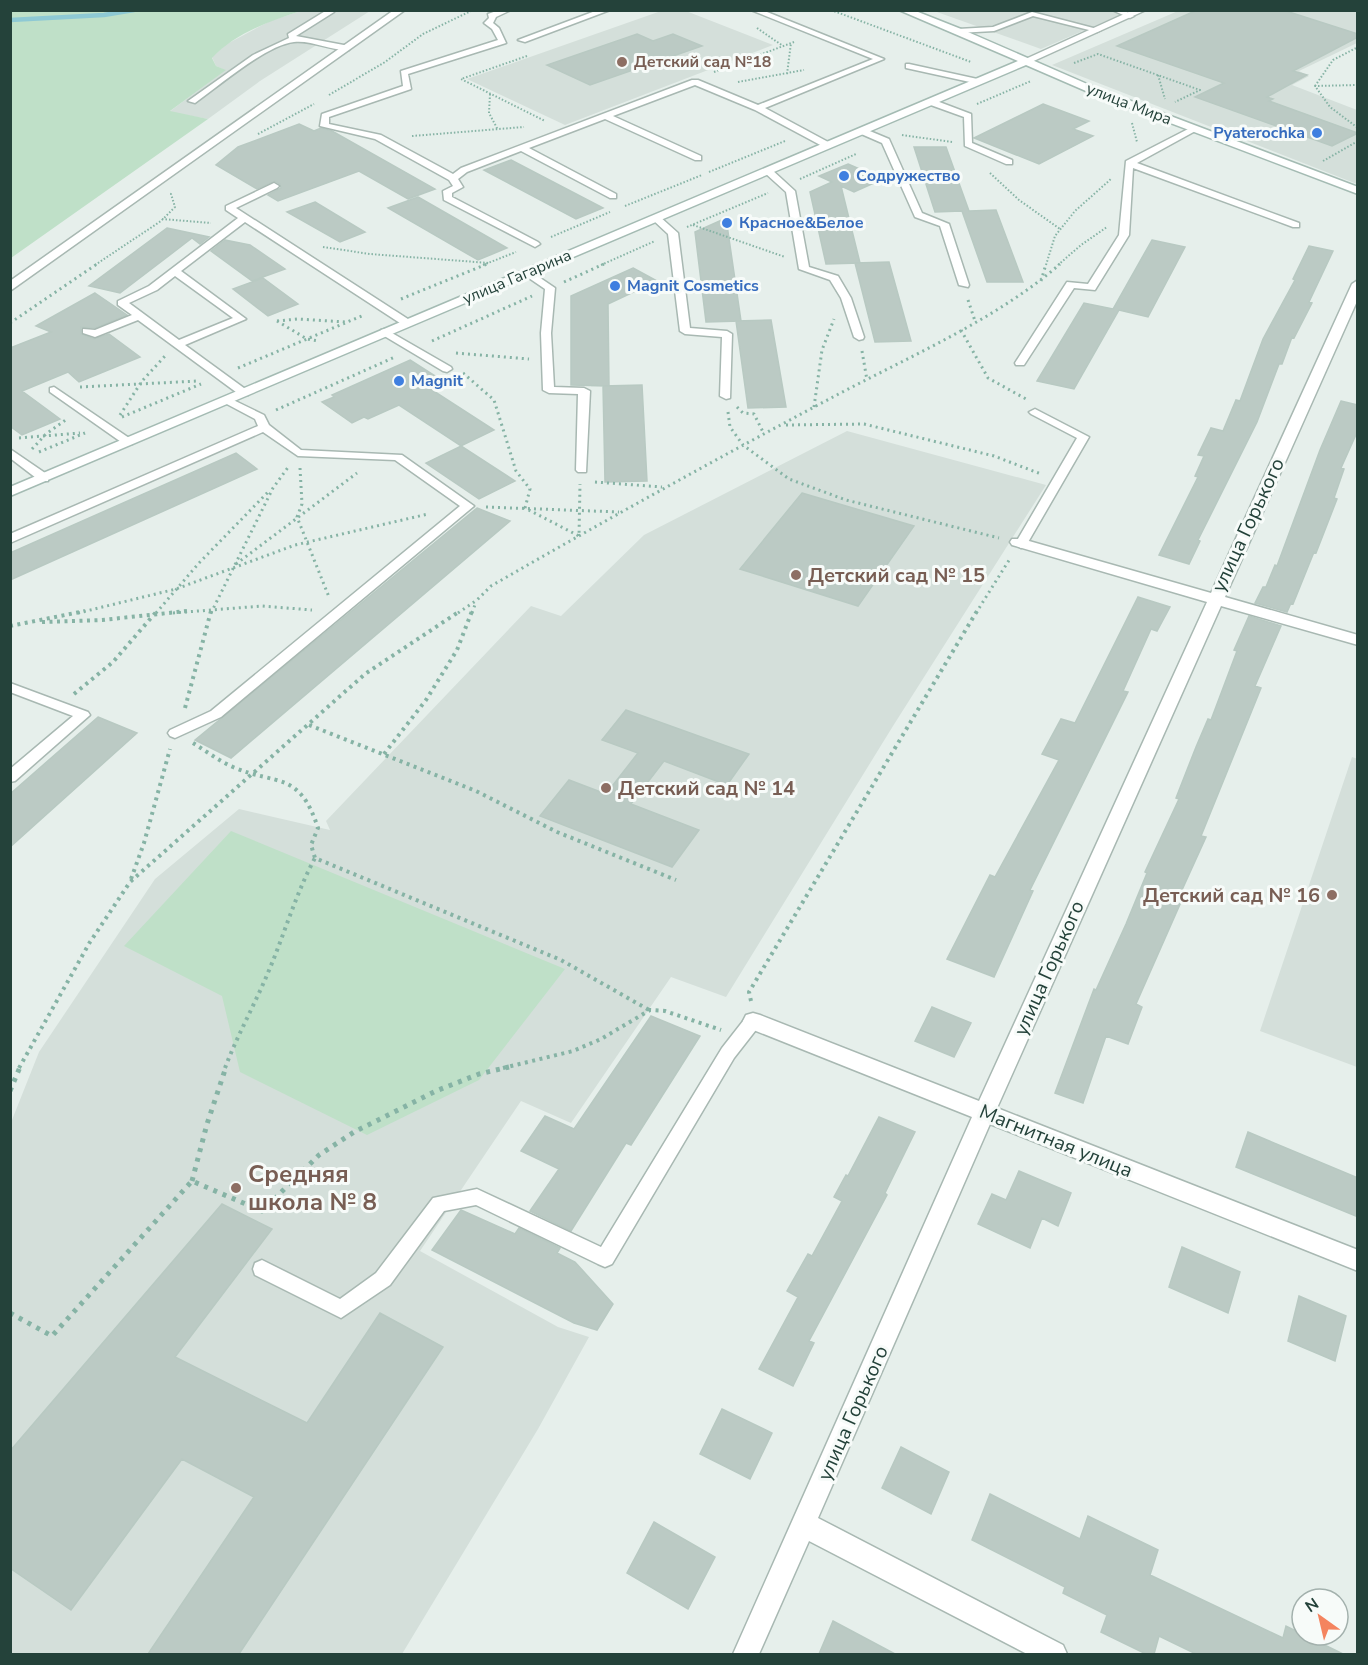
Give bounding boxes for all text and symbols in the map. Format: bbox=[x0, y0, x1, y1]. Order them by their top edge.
place label: Детский сад №18 bbox=[634, 51, 771, 73]
marker: Детский сад №18 bbox=[615, 55, 629, 69]
street label: улица Мира bbox=[1083, 78, 1175, 130]
place label: Pyaterochka bbox=[1213, 122, 1305, 144]
marker: Pyaterochka bbox=[1310, 126, 1324, 140]
place label: Содружество bbox=[856, 165, 960, 187]
marker: Содружество bbox=[837, 169, 851, 183]
place label: Красное&Белое bbox=[739, 212, 864, 234]
marker: Красное&Белое bbox=[720, 216, 734, 230]
street label: улица Гагарина bbox=[459, 244, 575, 310]
place label: Magnit Cosmetics bbox=[627, 275, 759, 297]
marker: Magnit Cosmetics bbox=[608, 279, 622, 293]
place label: Magnit bbox=[411, 370, 464, 392]
marker: Magnit bbox=[392, 374, 406, 388]
street label: улица Горького bbox=[1205, 454, 1291, 596]
place label: Детский сад № 15 bbox=[808, 562, 985, 589]
marker: Детский сад № 15 bbox=[789, 568, 803, 582]
place label: Детский сад № 14 bbox=[618, 775, 795, 802]
marker: Детский сад № 14 bbox=[599, 781, 613, 795]
place label: Детский сад № 16 bbox=[1143, 882, 1320, 909]
marker: Детский сад № 16 bbox=[1325, 888, 1339, 902]
street label: улица Горького bbox=[1007, 896, 1091, 1040]
street label: Магнитная улица bbox=[975, 1098, 1137, 1184]
place label: Cредняя школа № 8 bbox=[248, 1158, 377, 1218]
marker: Cредняя школа № 8 bbox=[229, 1181, 243, 1195]
street label: улица Горького bbox=[811, 1341, 895, 1485]
north arrow bbox=[1290, 1587, 1350, 1647]
text: N bbox=[1301, 1593, 1323, 1618]

